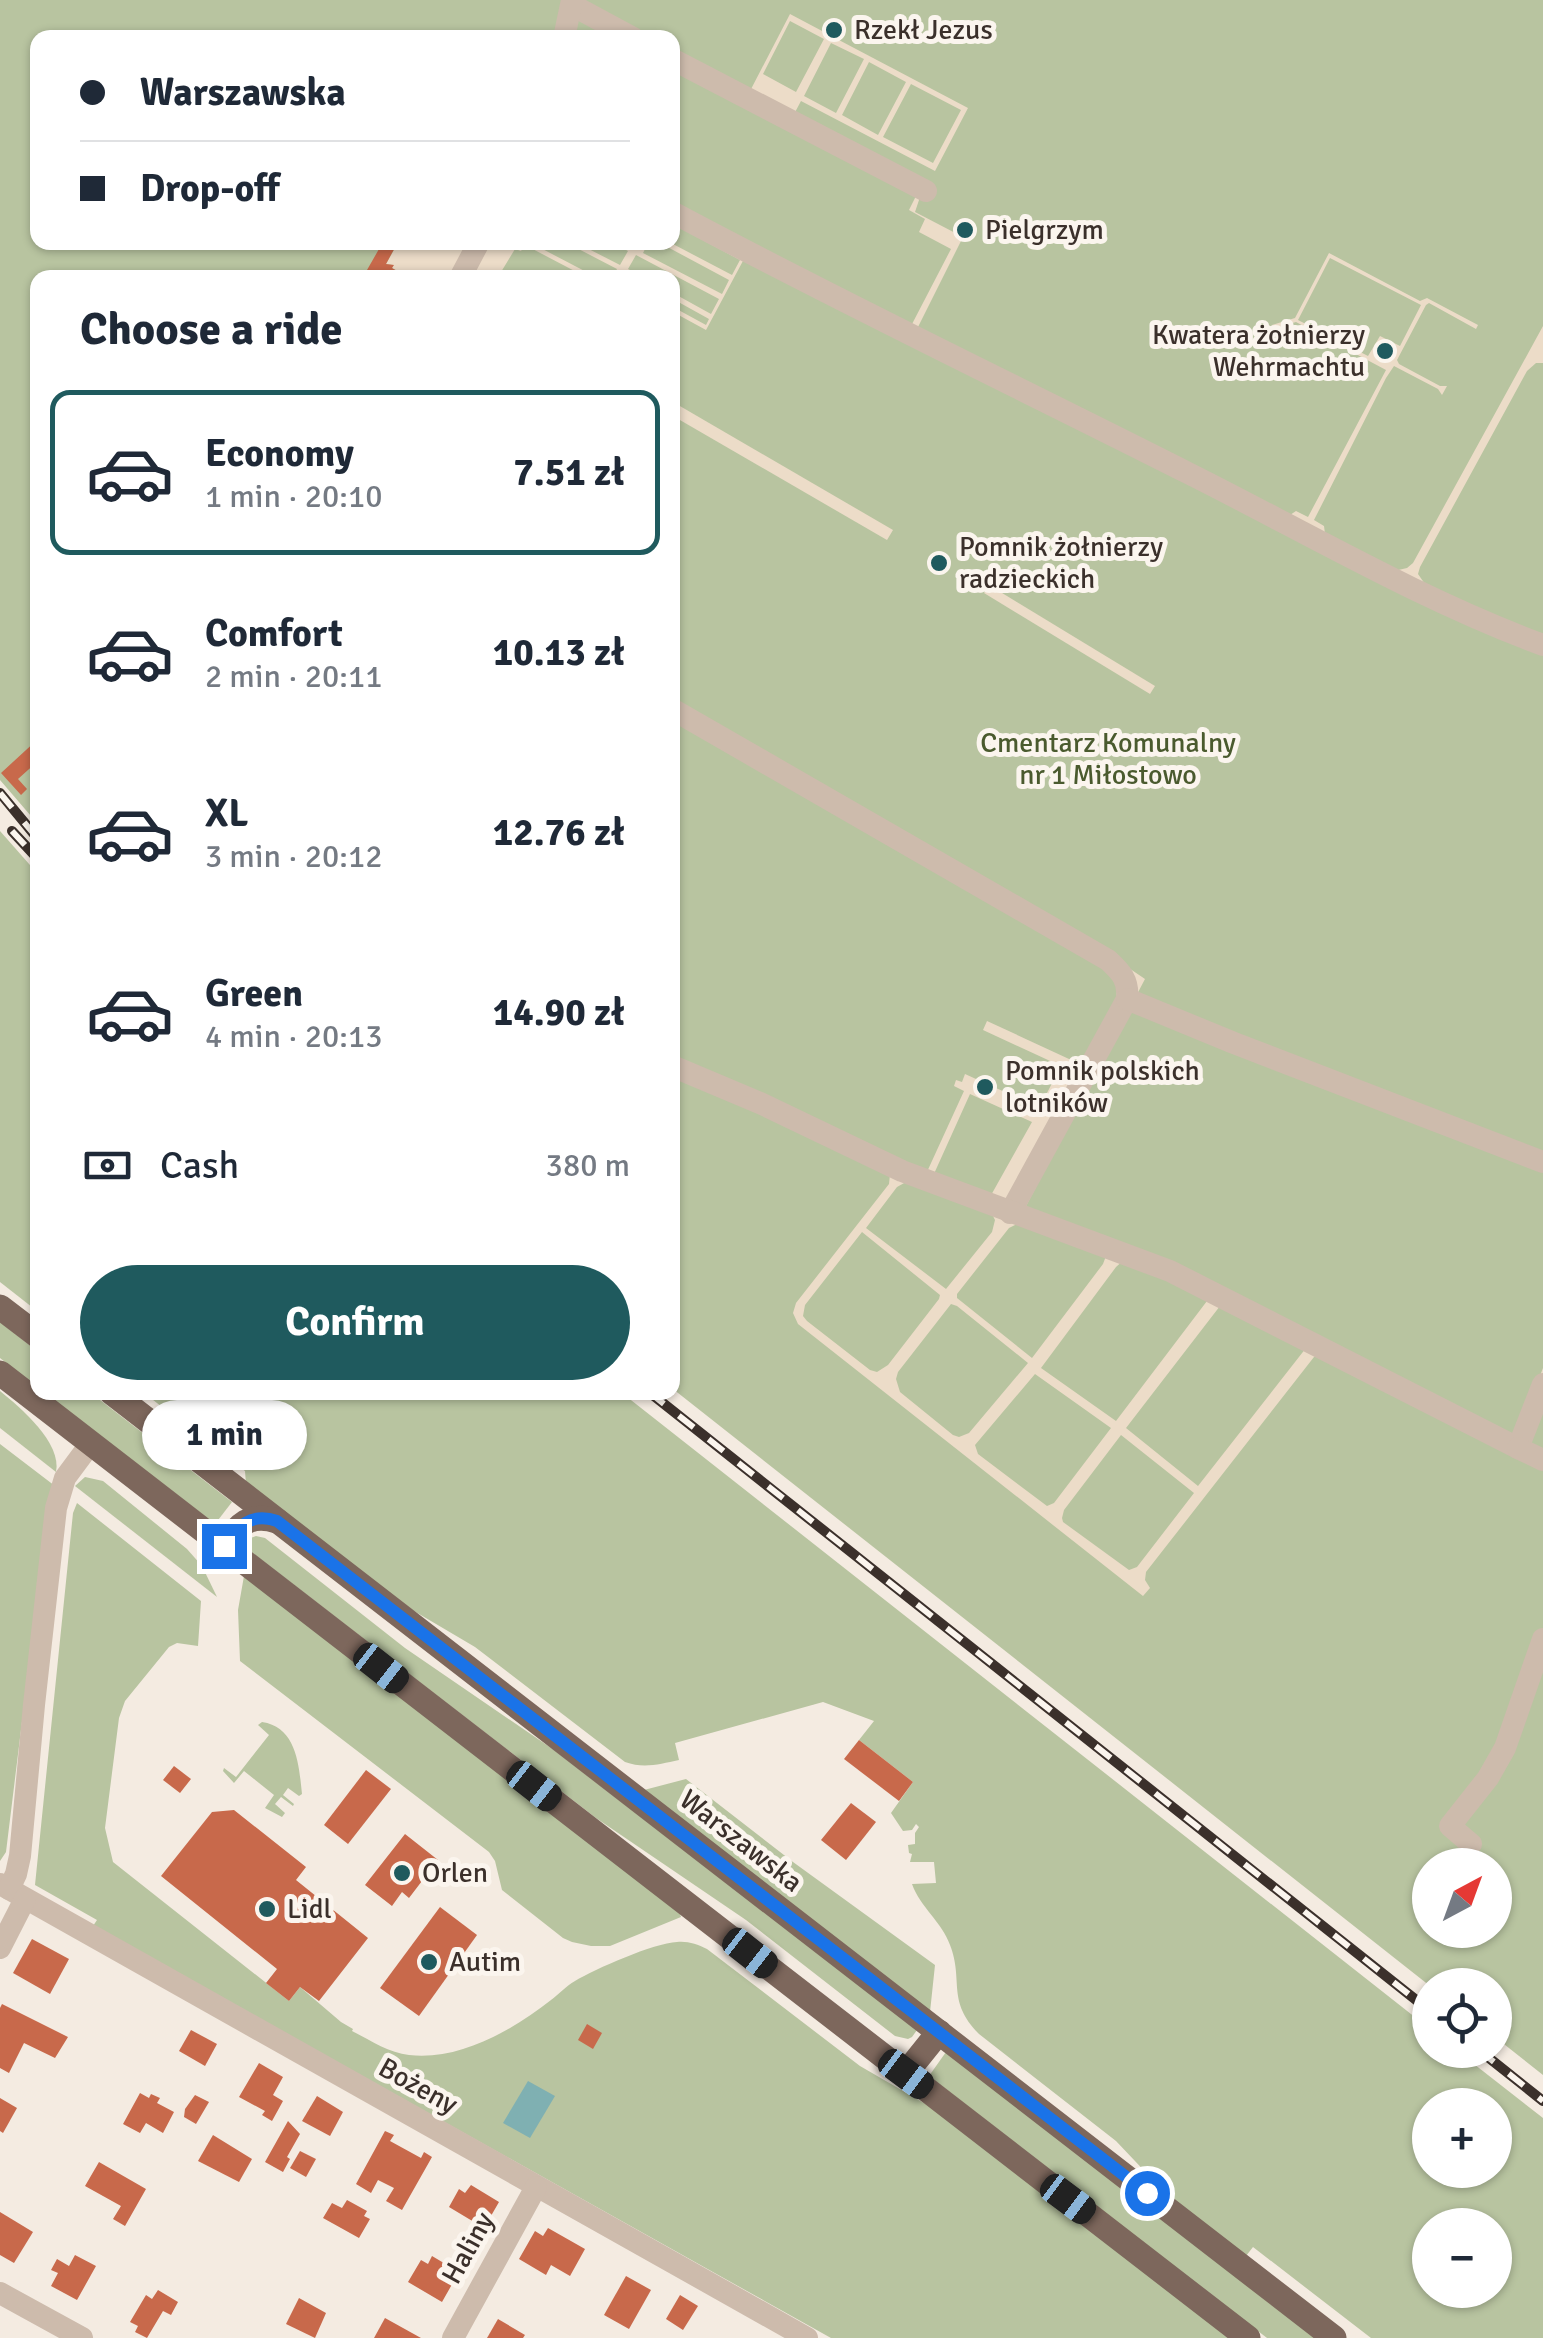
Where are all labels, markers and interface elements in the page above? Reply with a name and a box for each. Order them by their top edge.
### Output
place label: Rzekł Jezus [854,13,993,47]
marker: Rzekł Jezus [823,19,845,41]
text: Warszawska [140,69,346,116]
text: Drop-off [140,165,280,212]
place label: Pielgrzym [985,213,1104,247]
marker: Pielgrzym [954,219,976,241]
text: Choose a ride [80,302,343,357]
place label: Kwatera żołnierzy Wehrmachtu [1152,318,1365,384]
marker: Kwatera żołnierzy Wehrmachtu [1374,340,1396,362]
icon: car [85,428,175,518]
text: Economy [205,430,354,477]
text: 7.51 zł [513,449,625,496]
text: 1 min · 20:10 [205,477,383,516]
place label: Pomnik żołnierzy radzieckich [959,530,1163,596]
marker: Pomnik żołnierzy radzieckich [928,552,950,574]
icon: car [85,608,175,698]
text: Comfort [205,610,343,657]
text: 10.13 zł [493,629,625,676]
text: 2 min · 20:11 [205,657,383,696]
park label: Cmentarz Komunalny nr 1 Miłostowo [980,726,1236,792]
icon: car [85,788,175,878]
text: XL [205,790,248,837]
text: 12.76 zł [493,809,625,856]
text: 3 min · 20:12 [205,837,383,876]
icon: car [85,968,175,1058]
text: Green [205,970,303,1017]
text: 14.90 zł [493,989,625,1036]
text: 4 min · 20:13 [205,1017,383,1056]
place label: Pomnik polskich lotników [1005,1054,1200,1120]
marker: Pomnik polskich lotników [974,1076,996,1098]
icon: cash [80,1138,135,1193]
text: Cash [160,1142,239,1189]
text: 380 m [546,1146,630,1185]
button: Confirm [80,1265,630,1380]
callout: 1 min [142,1401,306,1471]
text: 1 min [186,1415,263,1454]
route end [202,1524,247,1569]
car [348,1638,414,1698]
car [501,1756,567,1816]
street label: Warszawska [673,1782,809,1900]
north arrow [1412,1848,1512,1948]
map controls [1412,1848,1512,2308]
place label: Orlen [422,1856,488,1890]
marker: Orlen [391,1862,413,1884]
place label: Lidl [287,1892,332,1926]
marker: Lidl [256,1898,278,1920]
car [717,1923,783,1983]
place label: Autim [449,1945,521,1979]
marker: Autim [418,1951,440,1973]
button: locate [1412,1968,1512,2068]
car [873,2044,939,2104]
street label: Bożeny [373,2051,463,2121]
button: + [1412,2088,1512,2188]
car [1035,2169,1101,2229]
route start [1125,2171,1170,2216]
street label: Haliny [435,2206,501,2290]
button: − [1412,2208,1512,2308]

